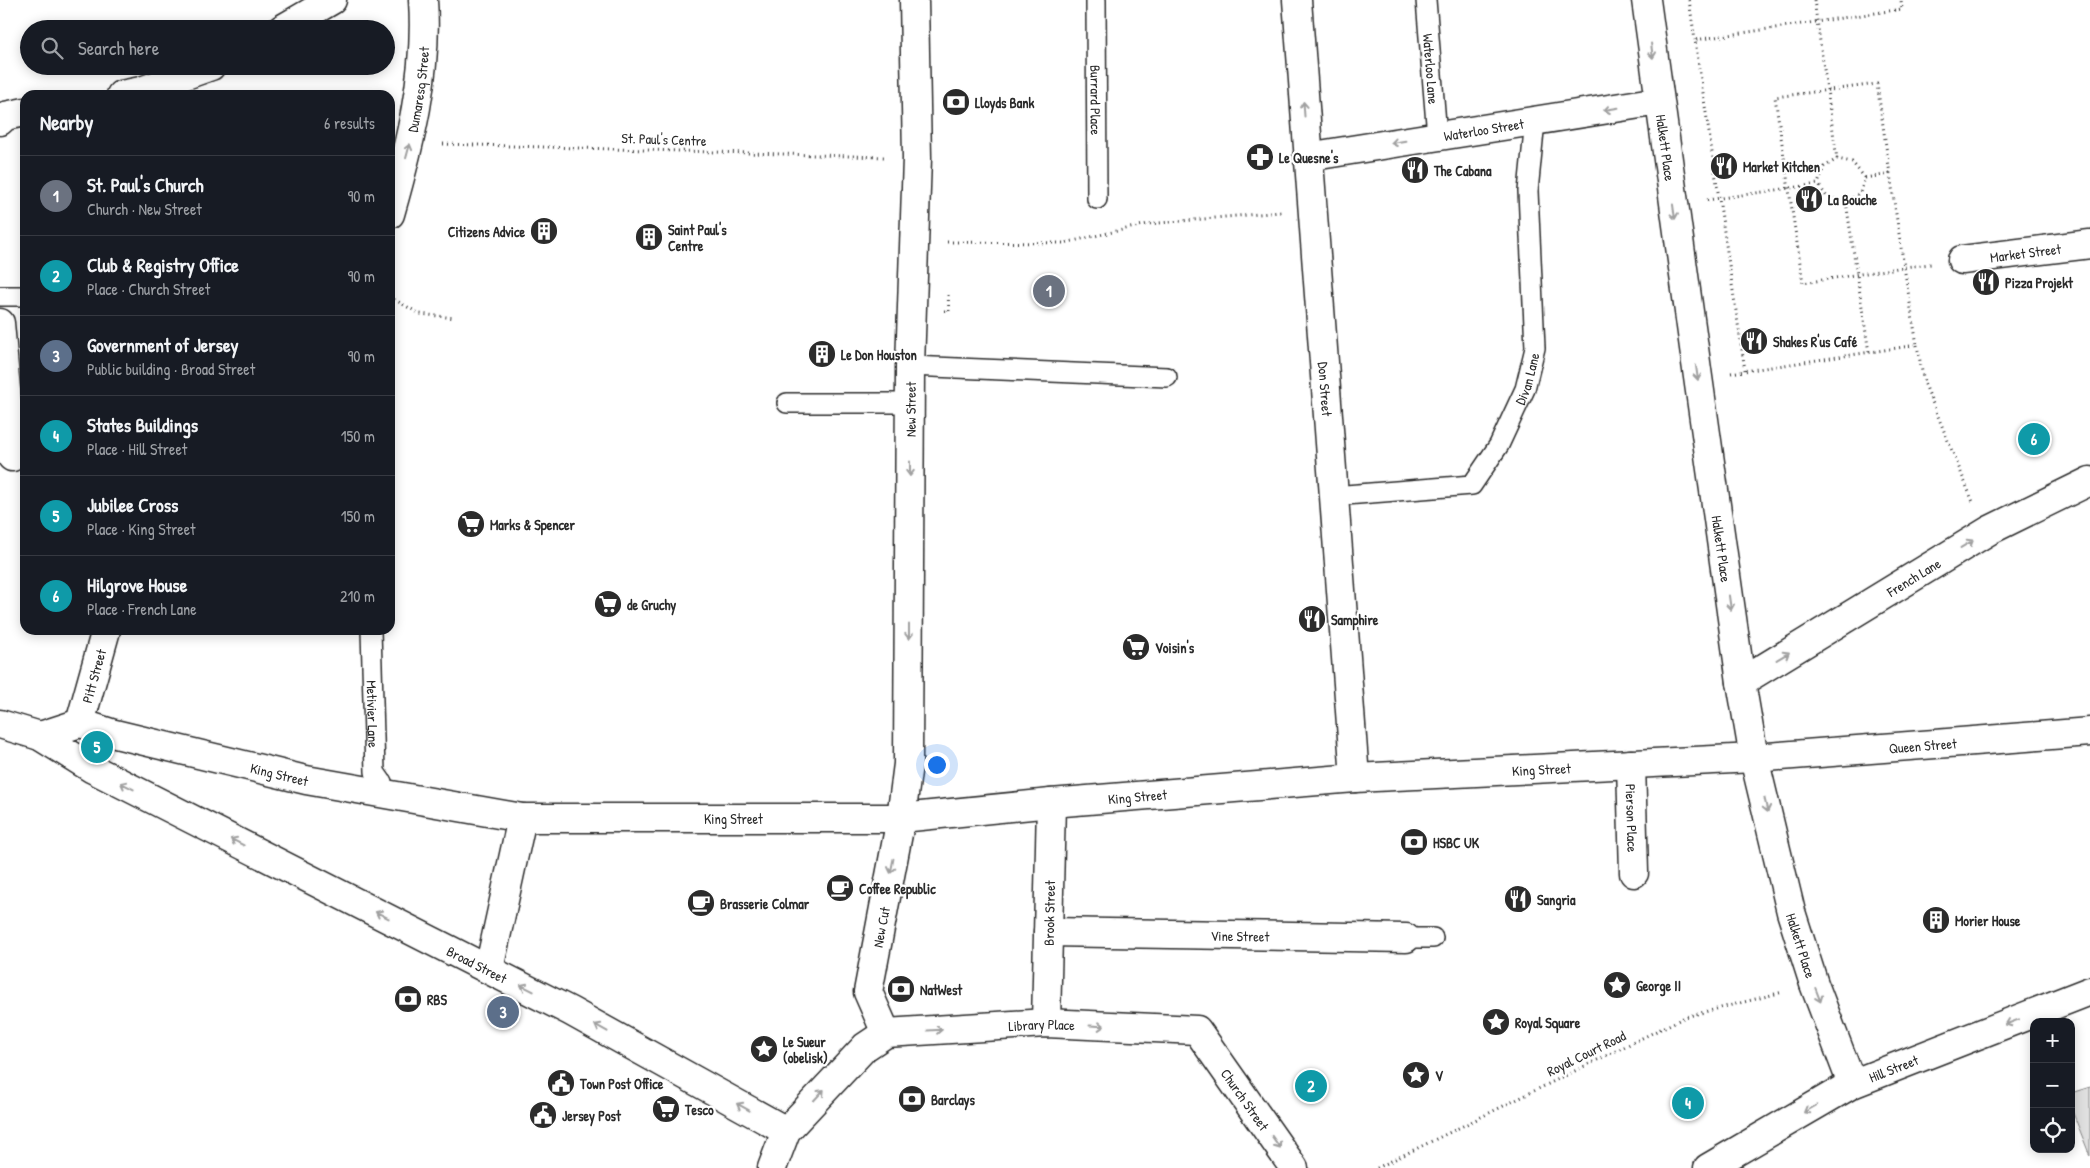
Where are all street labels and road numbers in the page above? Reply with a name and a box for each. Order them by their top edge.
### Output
street label: Waterloo Lane [1419,33,1444,105]
street label: Dumaresq Street [402,46,433,134]
street label: Burrard Place [1087,65,1106,136]
street label: Waterloo Street [1442,113,1525,145]
street label: Halkett Place [1652,113,1680,183]
street label: St. Paul's Centre [621,128,707,150]
street label: Market Street [1989,238,2062,266]
street label: Divan Lane [1510,350,1543,407]
street label: Don Street [1314,361,1338,417]
street label: New Street [900,381,919,437]
street label: Halkett Place [1708,514,1736,584]
street label: French Lane [1882,553,1944,601]
street label: Pitt Street [77,646,110,705]
street label: Metivier Lane [363,680,384,748]
street label: Queen Street [1888,733,1958,757]
street label: King Street [249,757,311,790]
street label: King Street [1512,758,1572,780]
street label: King Street [1107,784,1168,808]
street label: Pierson Place [1622,784,1643,853]
street label: King Street [704,809,763,829]
street label: Brook Street [1038,880,1059,946]
street label: New Cut [867,905,894,949]
street label: Halkett Place [1782,910,1821,981]
street label: Vine Street [1210,925,1270,945]
street label: Broad Street [444,941,511,987]
street label: Library Place [1008,1013,1076,1035]
street label: Royal Court Road [1543,1025,1630,1081]
street label: Hill Street [1866,1050,1921,1086]
street label: Church Street [1217,1064,1274,1134]

